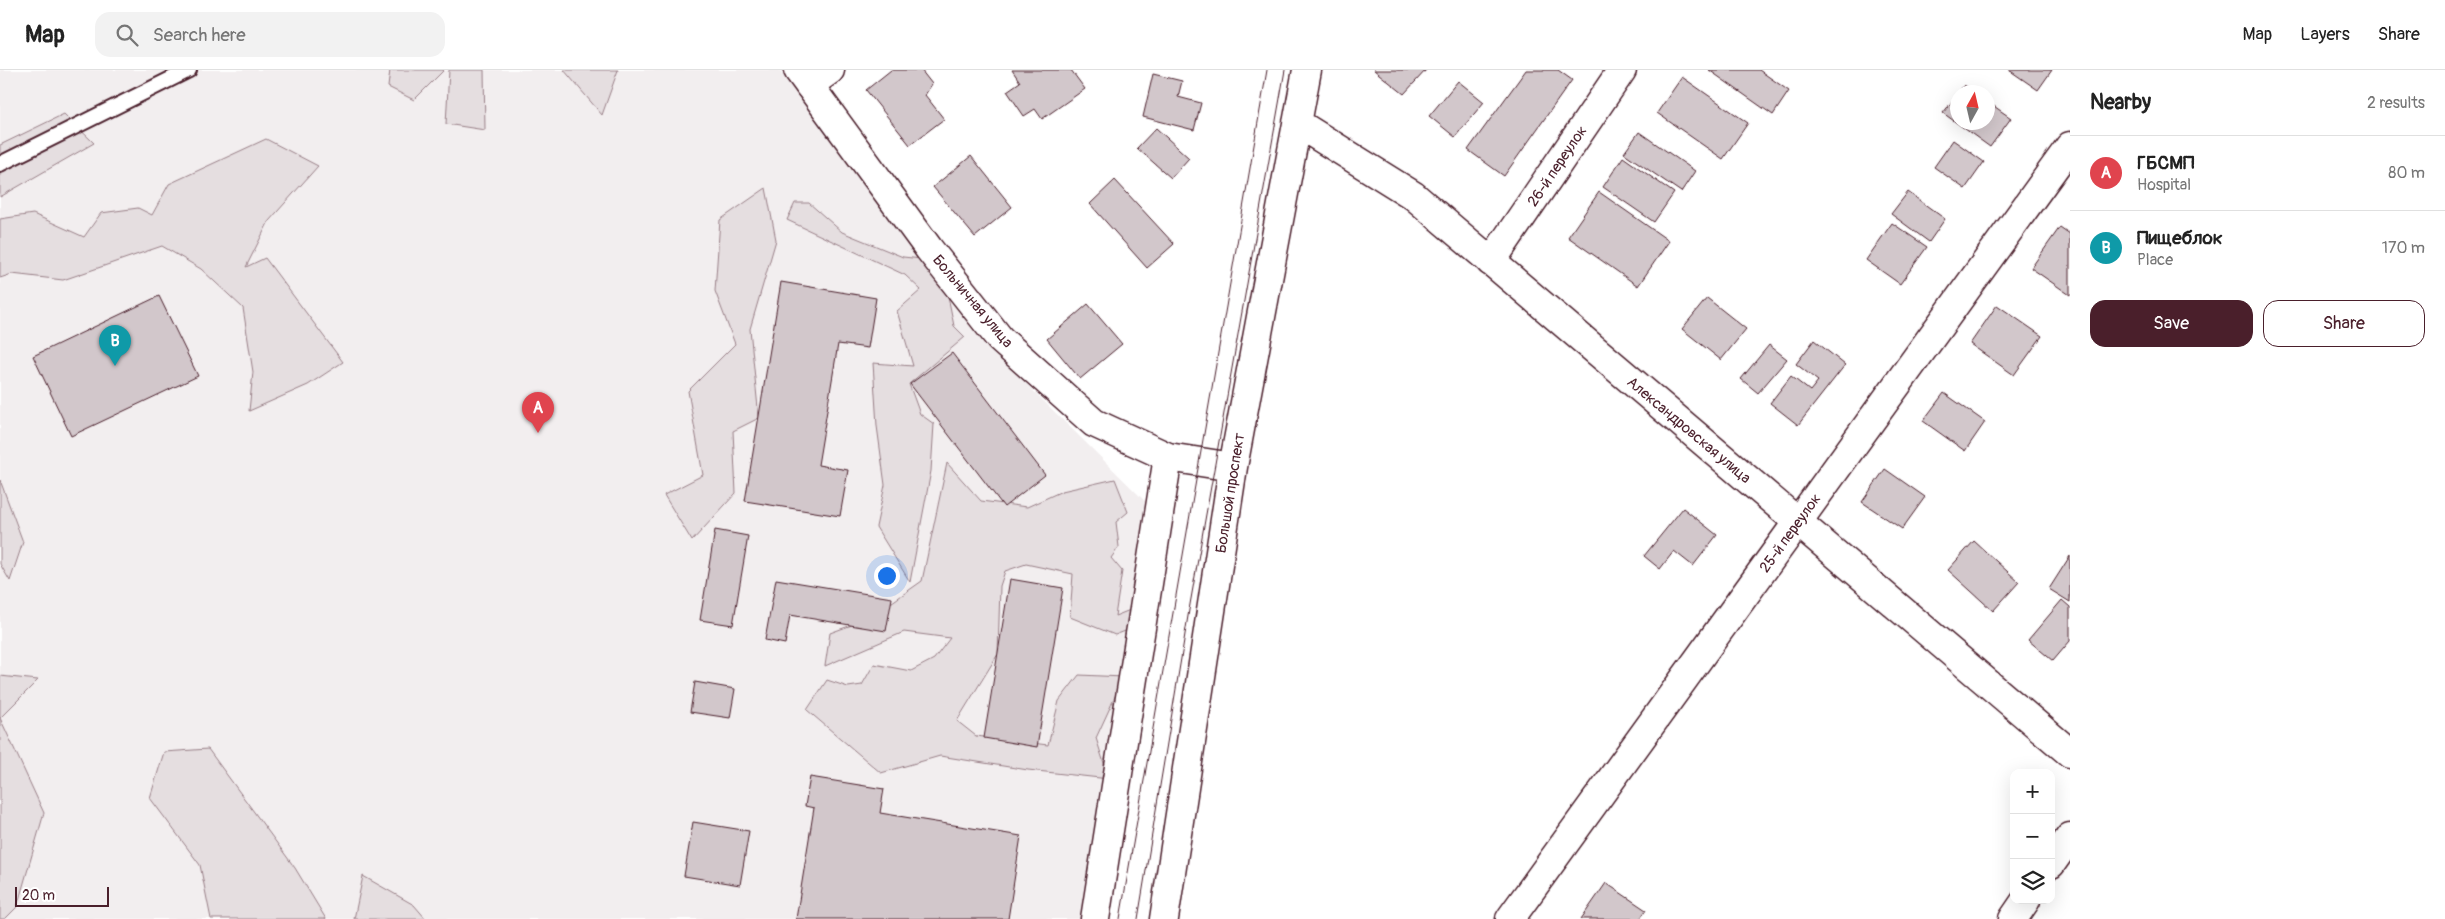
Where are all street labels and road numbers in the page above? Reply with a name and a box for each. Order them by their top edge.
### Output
street label: 26-й переулок [1523,122,1592,210]
street label: Больничная улица [928,251,1017,352]
street label: Александровская улица [1623,373,1755,488]
street label: Большой проспект [1212,431,1249,555]
street label: 25-й переулок [1755,490,1826,576]

